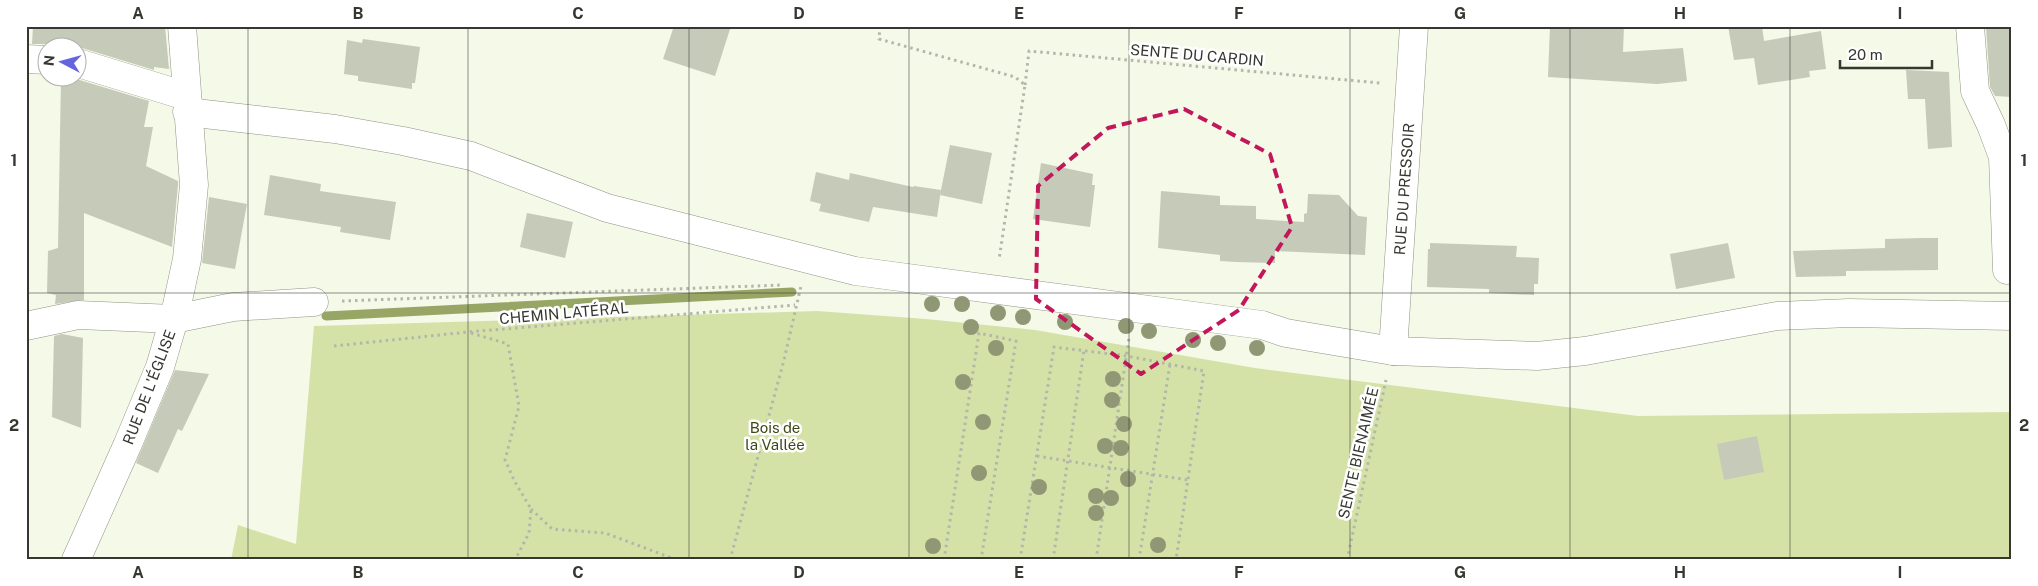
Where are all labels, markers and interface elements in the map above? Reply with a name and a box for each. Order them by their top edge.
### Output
text: A [132,4,144,23]
text: B [353,4,364,23]
text: C [572,4,584,23]
text: D [793,4,805,23]
text: E [1014,4,1024,23]
text: F [1234,4,1244,23]
text: G [1454,4,1466,23]
text: H [1674,4,1686,23]
text: I [1898,4,1902,23]
north arrow [38,38,88,88]
scale bar [1840,38,1933,70]
street label: SENTE DU CARDIN [1130,41,1264,69]
text: 20 m [1848,46,1883,63]
text: N [41,54,58,67]
street label: RUE DU PRESSOIR [1391,122,1417,256]
text: 1 [11,151,17,170]
text: 1 [2021,151,2027,170]
street label: CHEMIN LATÉRAL [499,299,629,327]
street label: RUE DE L'ÉGLISE [119,327,179,447]
street label: SENTE BIENAIMÉE [1335,386,1381,520]
text: 2 [9,416,19,435]
text: 2 [2019,416,2029,435]
park label: Bois de la Vallée [745,419,805,453]
text: A [132,563,144,582]
text: B [353,563,364,582]
text: C [572,563,584,582]
text: D [793,563,805,582]
text: E [1014,563,1024,582]
text: F [1234,563,1244,582]
text: G [1454,563,1466,582]
text: H [1674,563,1686,582]
text: I [1898,563,1902,582]

